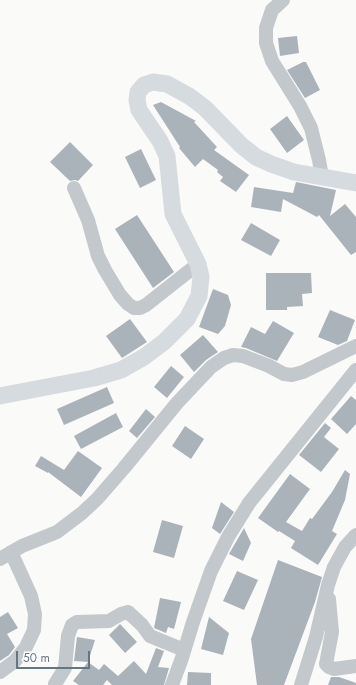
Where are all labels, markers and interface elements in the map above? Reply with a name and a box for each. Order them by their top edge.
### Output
scale bar [18,643,92,669]
text: 50 m [23,649,50,667]

